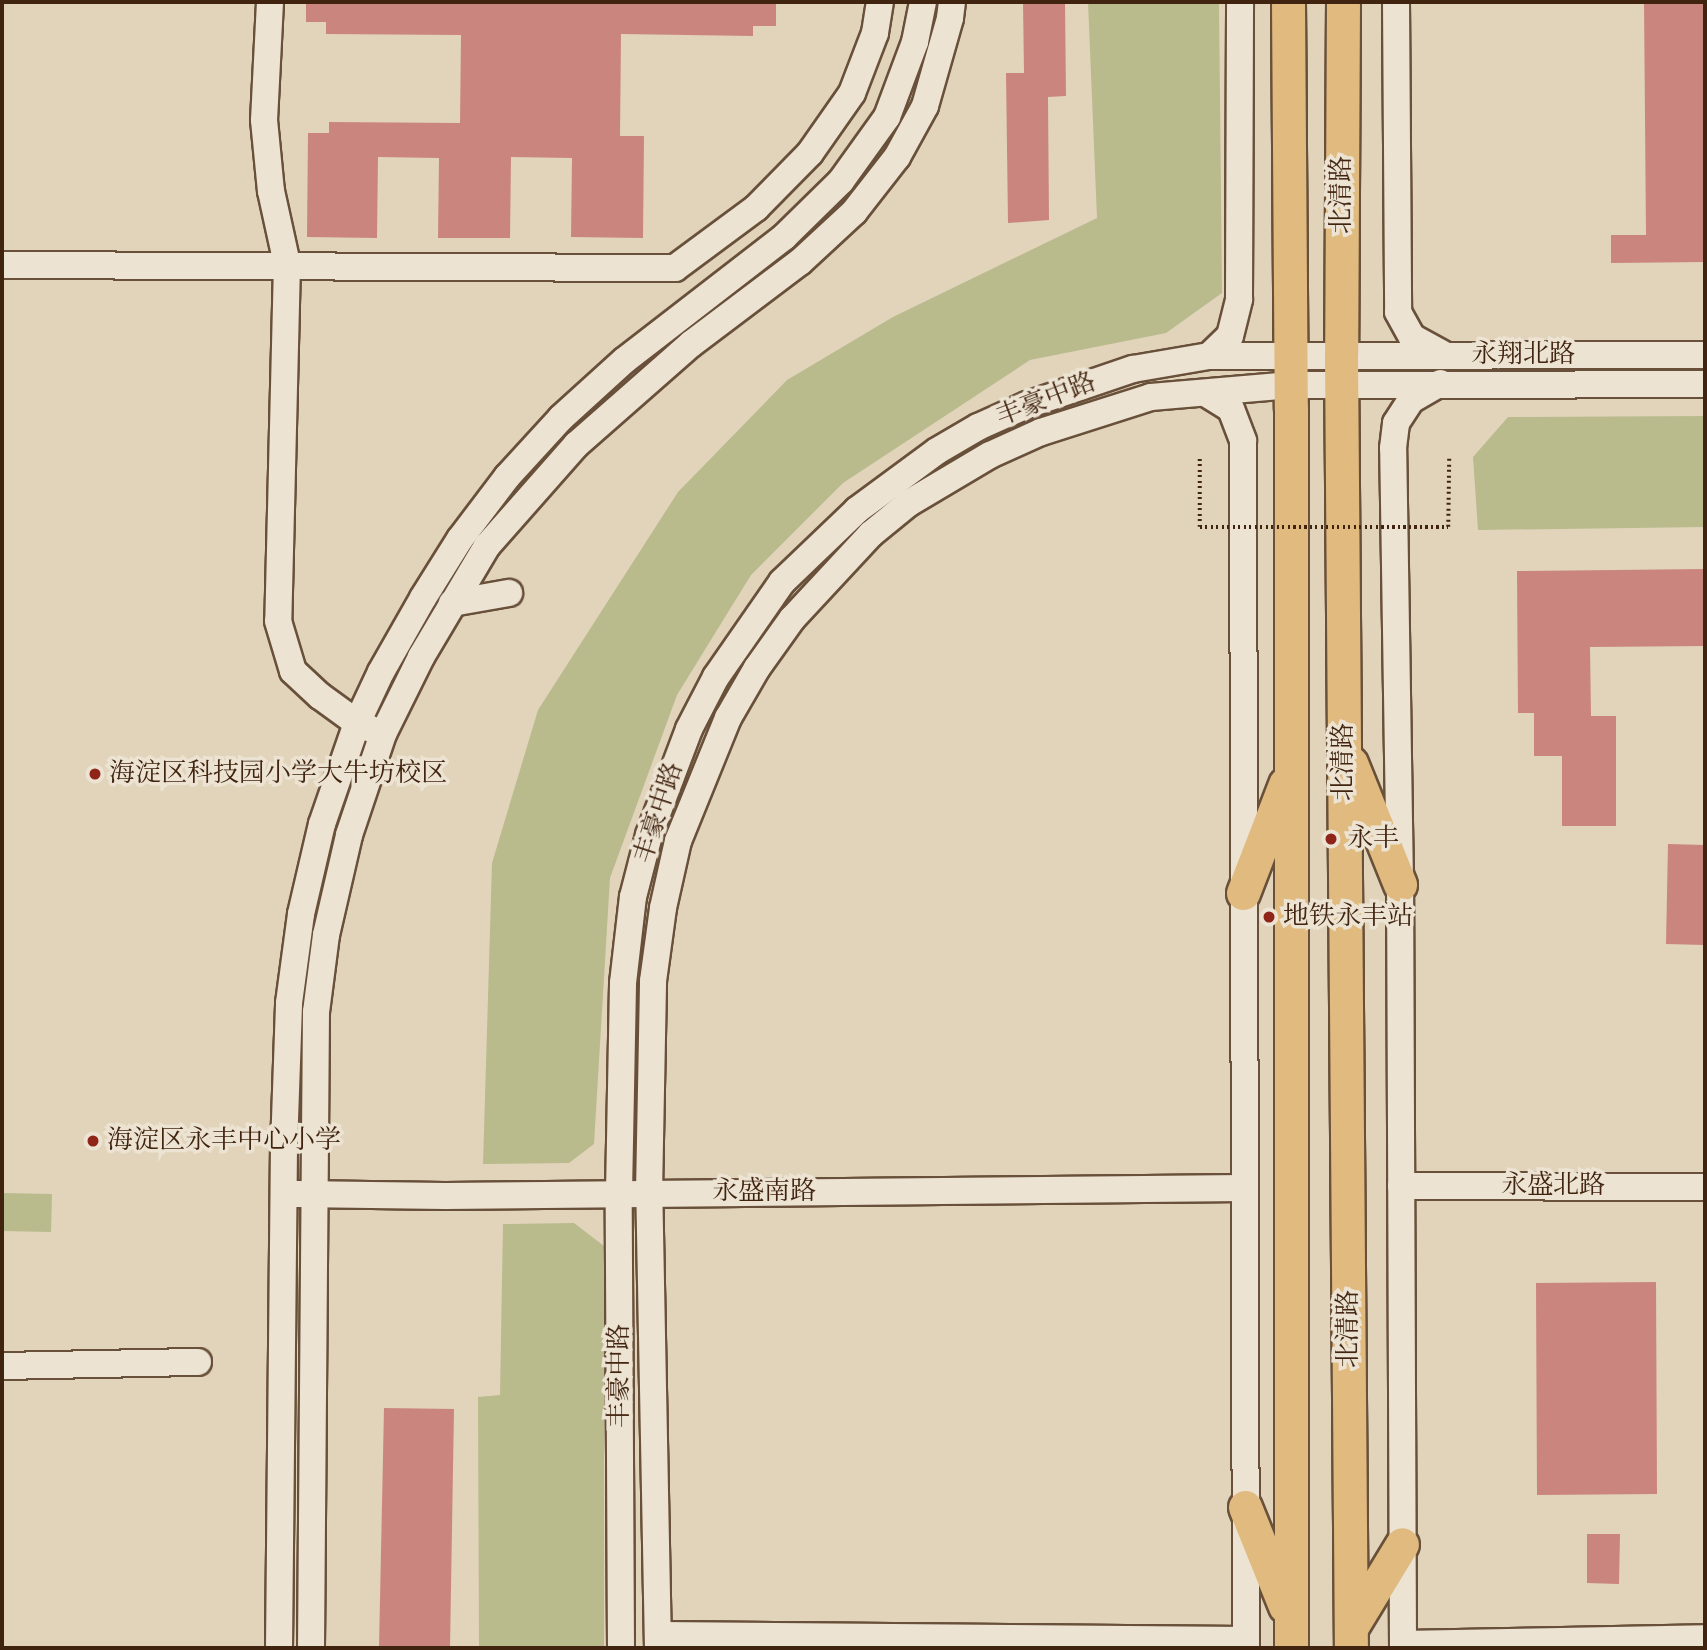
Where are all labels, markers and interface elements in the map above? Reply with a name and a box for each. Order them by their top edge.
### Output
street label: 北清路 [1326,156,1358,234]
street label: 永翔北路 [1471,339,1575,371]
street label: 丰豪中路 [992,367,1100,433]
street label: 北清路 [1328,723,1360,801]
place label: 海淀区科技园小学大牛坊校区 [109,758,447,790]
street label: 丰豪中路 [628,759,690,867]
marker: 海淀区科技园小学大牛坊校区 [87,766,103,782]
place label: 永丰 [1347,823,1399,855]
marker: 永丰 [1321,829,1341,849]
place label: 地铁永丰站 [1283,901,1413,933]
marker: 地铁永丰站 [1261,909,1277,925]
place label: 海淀区永丰中心小学 [107,1125,341,1157]
marker: 海淀区永丰中心小学 [85,1133,101,1149]
street label: 永盛北路 [1501,1170,1605,1202]
street label: 永盛南路 [712,1176,816,1208]
street label: 北清路 [1333,1290,1365,1368]
street label: 丰豪中路 [604,1324,636,1428]

